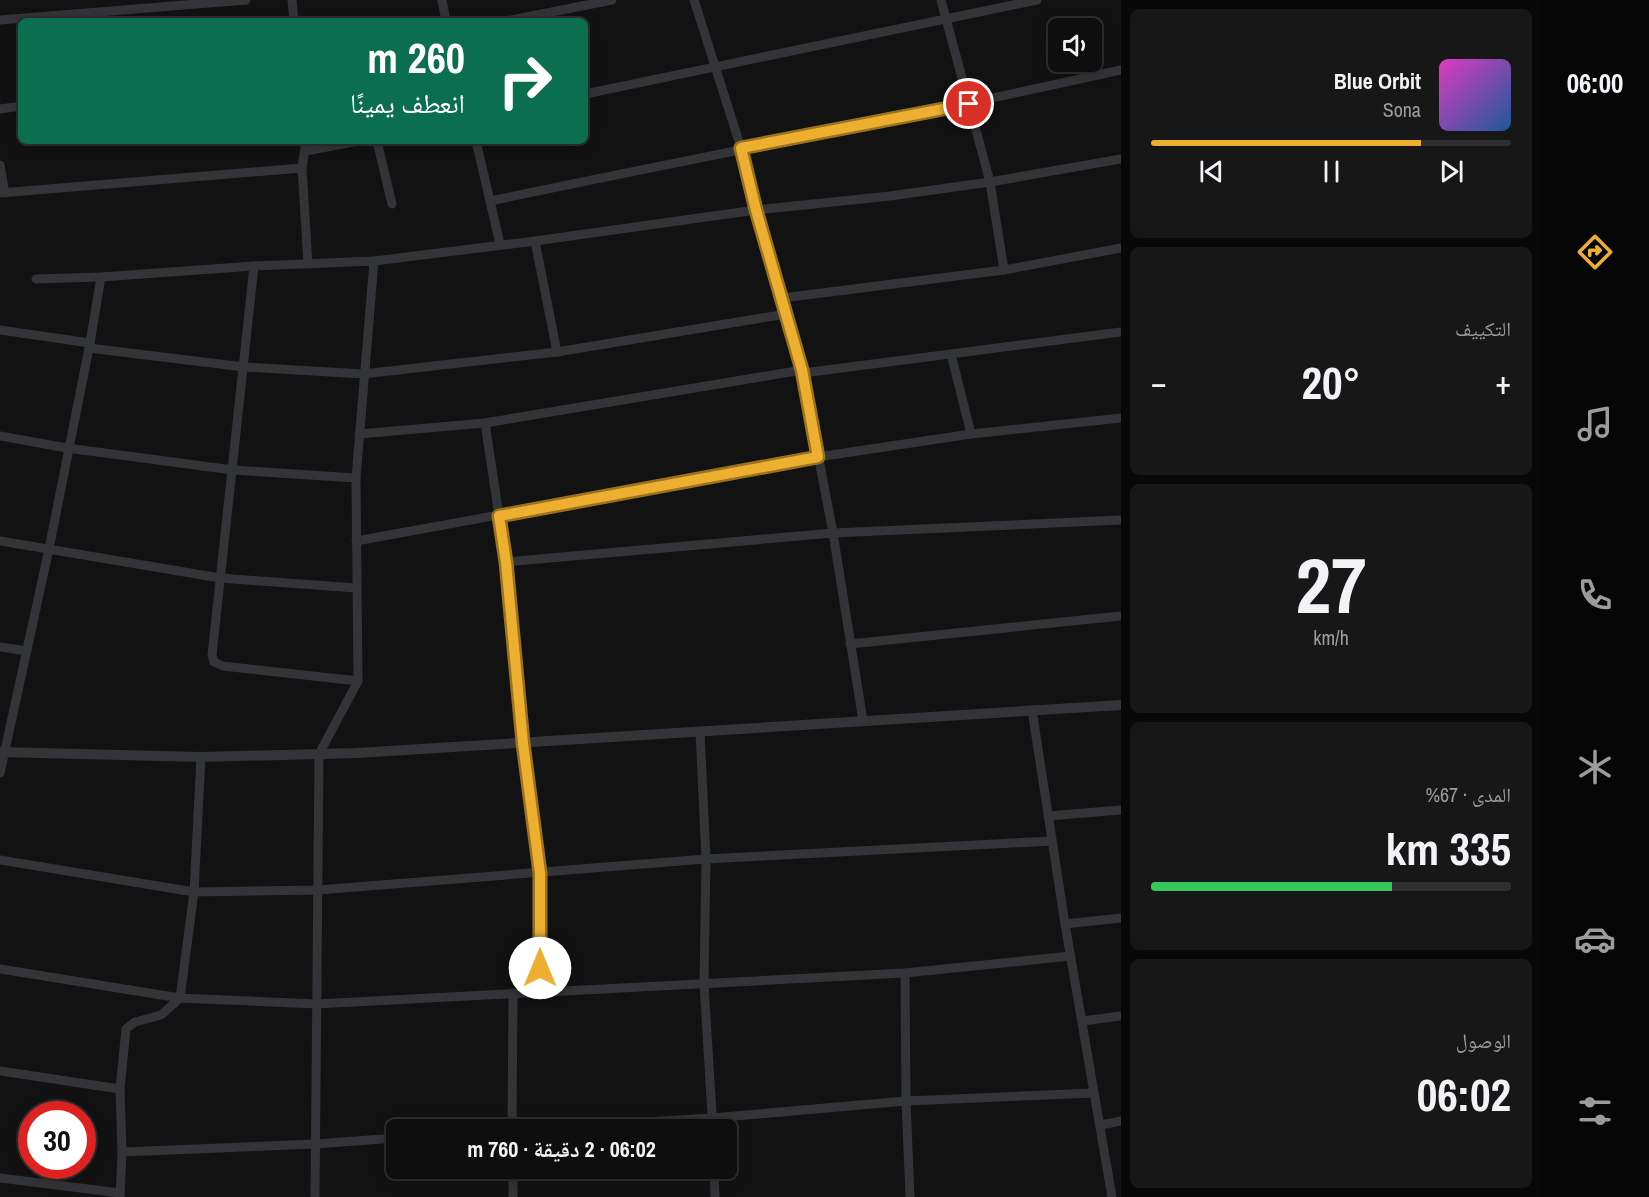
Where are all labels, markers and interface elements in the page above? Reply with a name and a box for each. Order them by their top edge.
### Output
map controls [1048,18,1102,72]
button: sound [1048,18,1102,72]
text: 260 m [367,30,465,86]
icon: right [486,42,564,120]
text: 06:00 [1567,65,1623,101]
text: Blue Orbit [1334,66,1421,96]
pin [943,78,994,129]
text: انعطف يمينًا [350,85,465,121]
icon: arrive [952,87,985,120]
text: Sona [1383,96,1421,123]
icon: previous [1195,155,1228,188]
icon: pause [1315,155,1348,188]
icon: next [1435,155,1468,188]
icon: directions [1574,231,1616,273]
text: التكييف [1455,315,1511,342]
text: 20° [1301,352,1361,413]
text: − [1151,360,1167,404]
text: + [1495,360,1511,404]
icon: music [1574,403,1616,445]
text: 27 [1295,532,1367,637]
icon: phone [1574,574,1616,616]
text: km/h [1313,624,1349,651]
icon: climate [1574,746,1616,788]
text: المدى · 67% [1425,781,1511,808]
text: 335 km [1386,818,1511,879]
icon: car [1574,918,1616,960]
position arrow [508,936,572,1000]
text: الوصول [1456,1027,1511,1054]
text: 06:02 [1417,1064,1511,1125]
icon: filters [1574,1090,1616,1132]
speed limit sign: 30 [18,1101,96,1179]
text: 06:02 · 2 دقيقة · 760 m [467,1134,656,1164]

